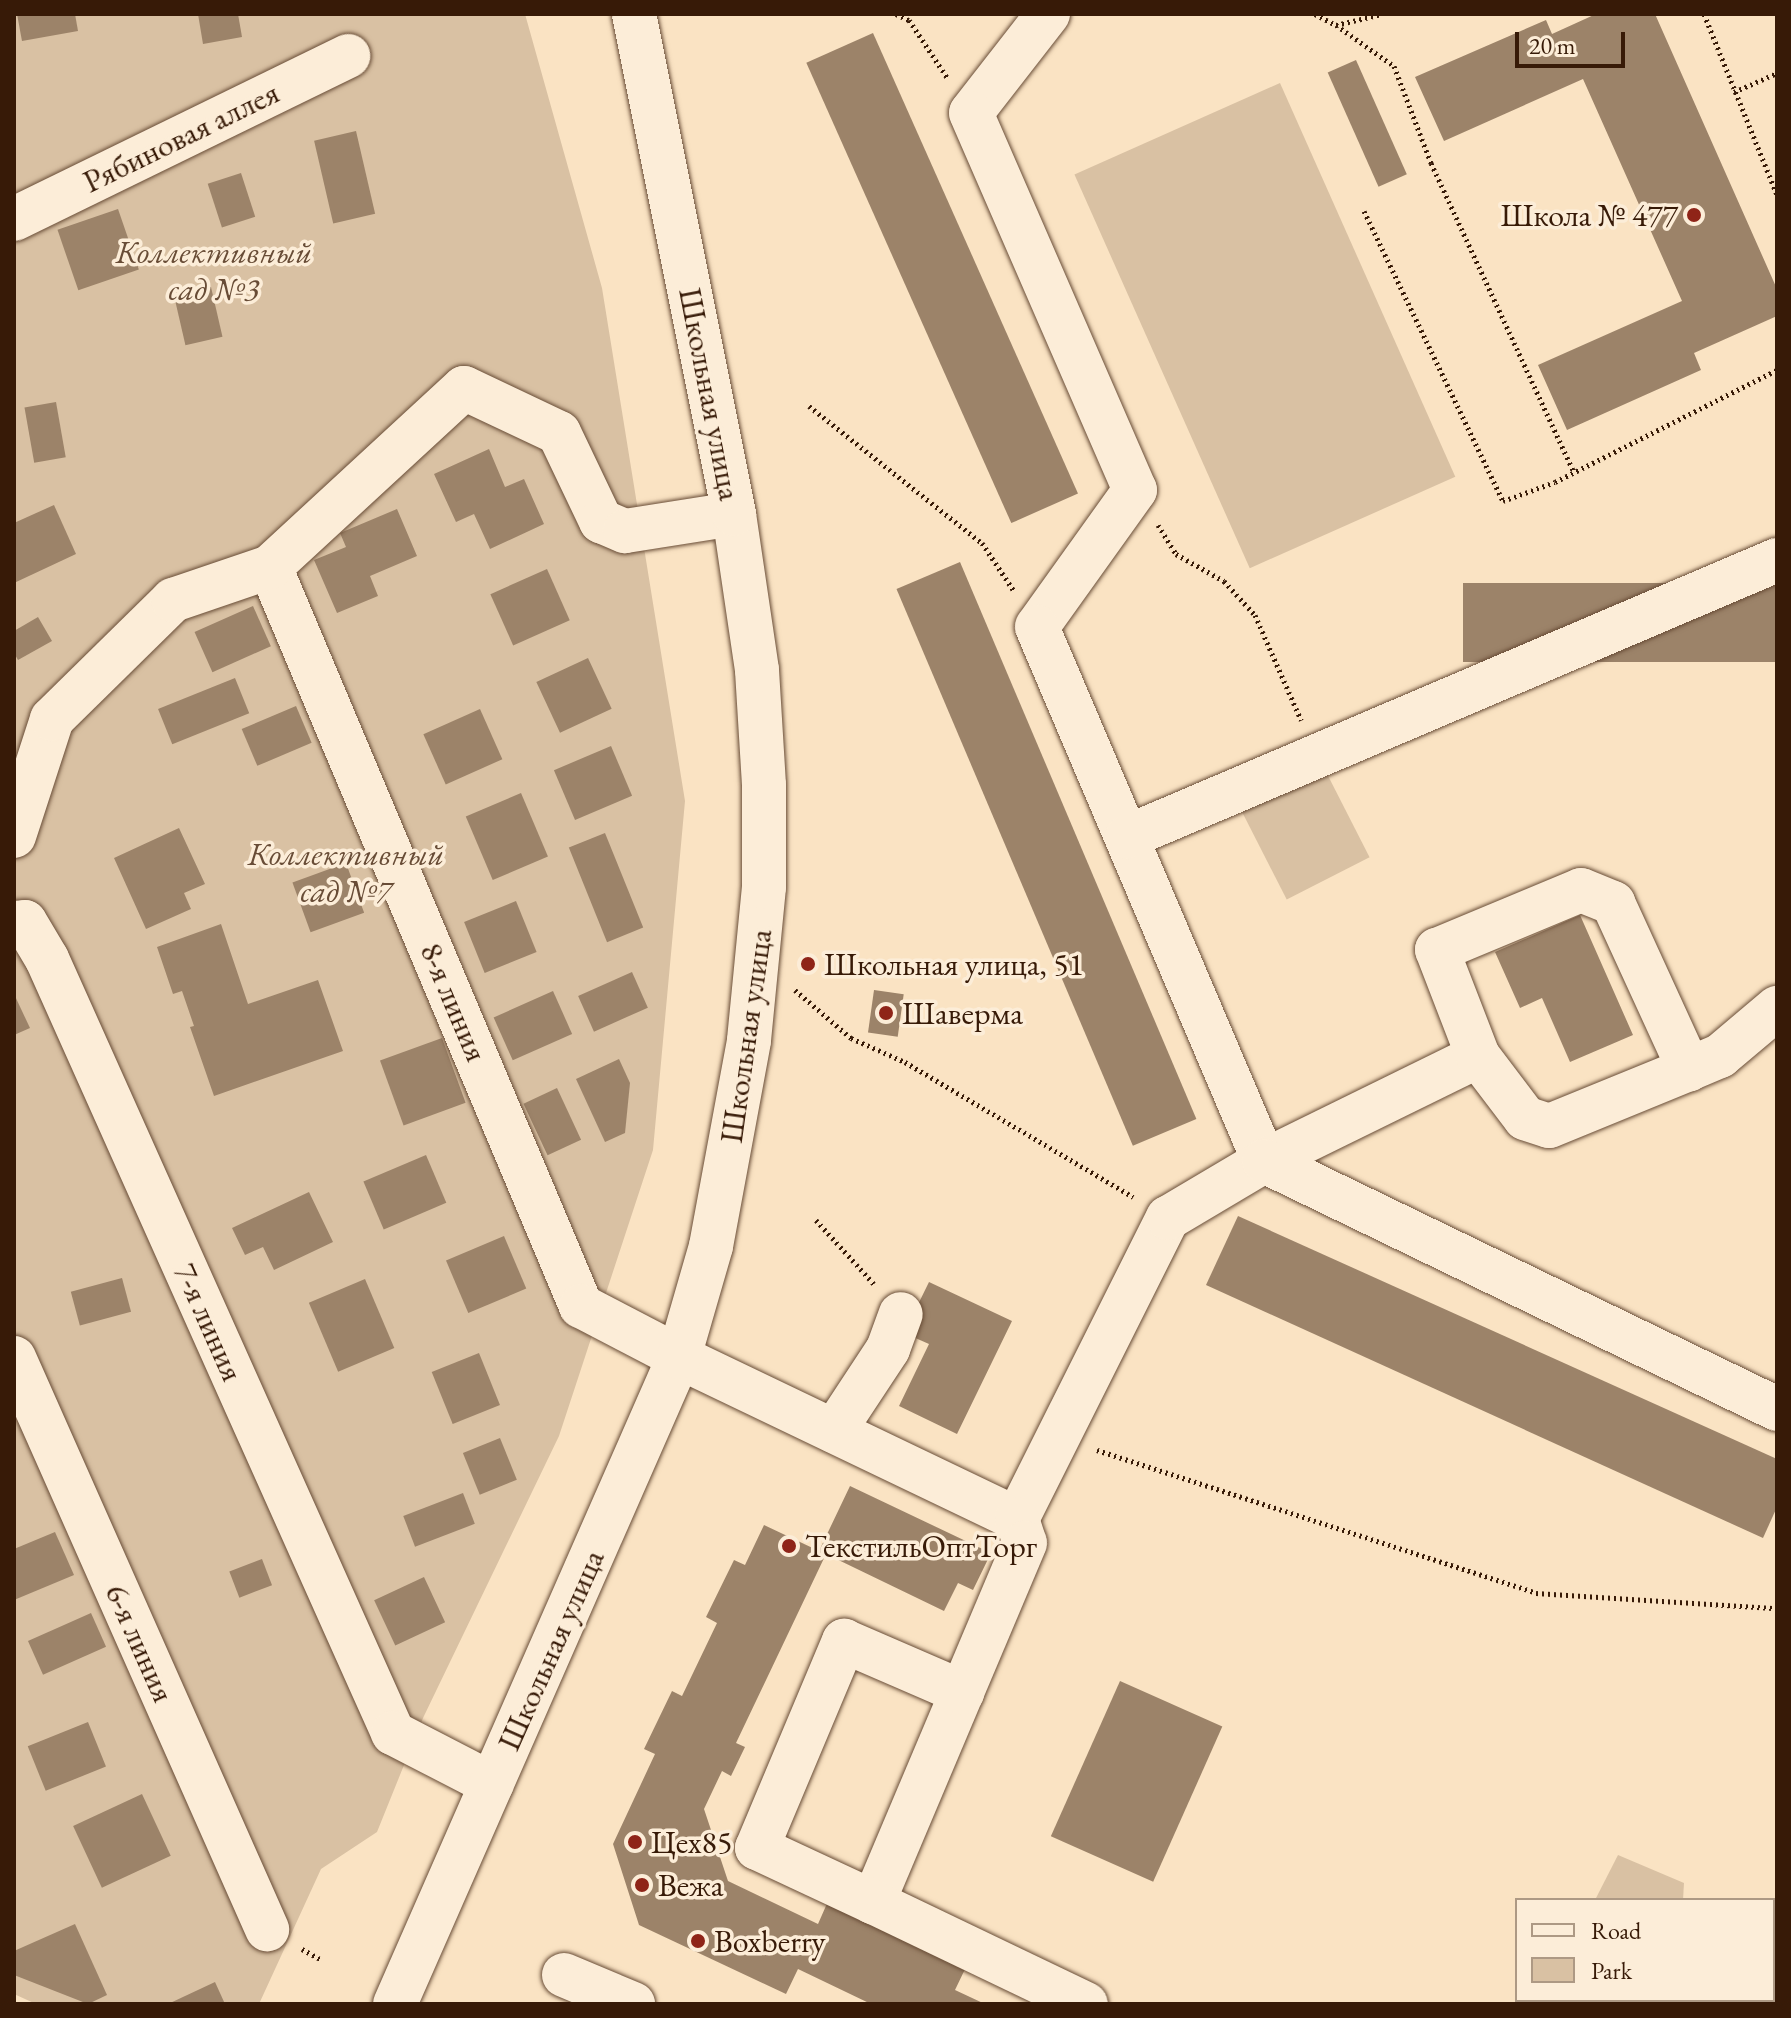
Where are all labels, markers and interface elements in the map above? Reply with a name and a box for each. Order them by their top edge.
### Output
scale bar [1519,16,1629,66]
text: 20 m [1529,30,1576,61]
street label: Рябиновая аллея [77,73,285,201]
place label: Школа № 477 [1500,196,1678,234]
marker: Школа № 477 [1685,206,1703,224]
park label: Коллективный сад №3 [116,234,312,309]
street label: Школьная улица [671,285,749,503]
park label: Коллективный сад №7 [248,836,444,911]
street label: Школьная улица [712,927,780,1145]
street label: 8-я линия [412,937,496,1067]
place label: Школьная улица, 51 [824,945,1084,983]
marker: Школьная улица, 51 [799,955,817,973]
place label: Шаверма [902,994,1023,1032]
marker: Шаверма [877,1004,895,1022]
street label: 7-я линия [166,1257,252,1387]
place label: ТекстильОптТорг [805,1527,1037,1565]
marker: ТекстильОптТорг [780,1537,798,1555]
street label: Школьная улица [490,1544,612,1756]
street label: 6-я линия [97,1578,183,1708]
place label: Цех85 [651,1823,732,1861]
marker: Цех85 [626,1833,644,1851]
place label: Вежа [658,1866,724,1904]
marker: Вежа [633,1876,651,1894]
legend [1515,1898,1775,2002]
text: Road [1591,1915,1641,1946]
place label: Boxberry [714,1922,826,1960]
marker: Boxberry [689,1932,707,1950]
text: Park [1591,1955,1632,1986]

